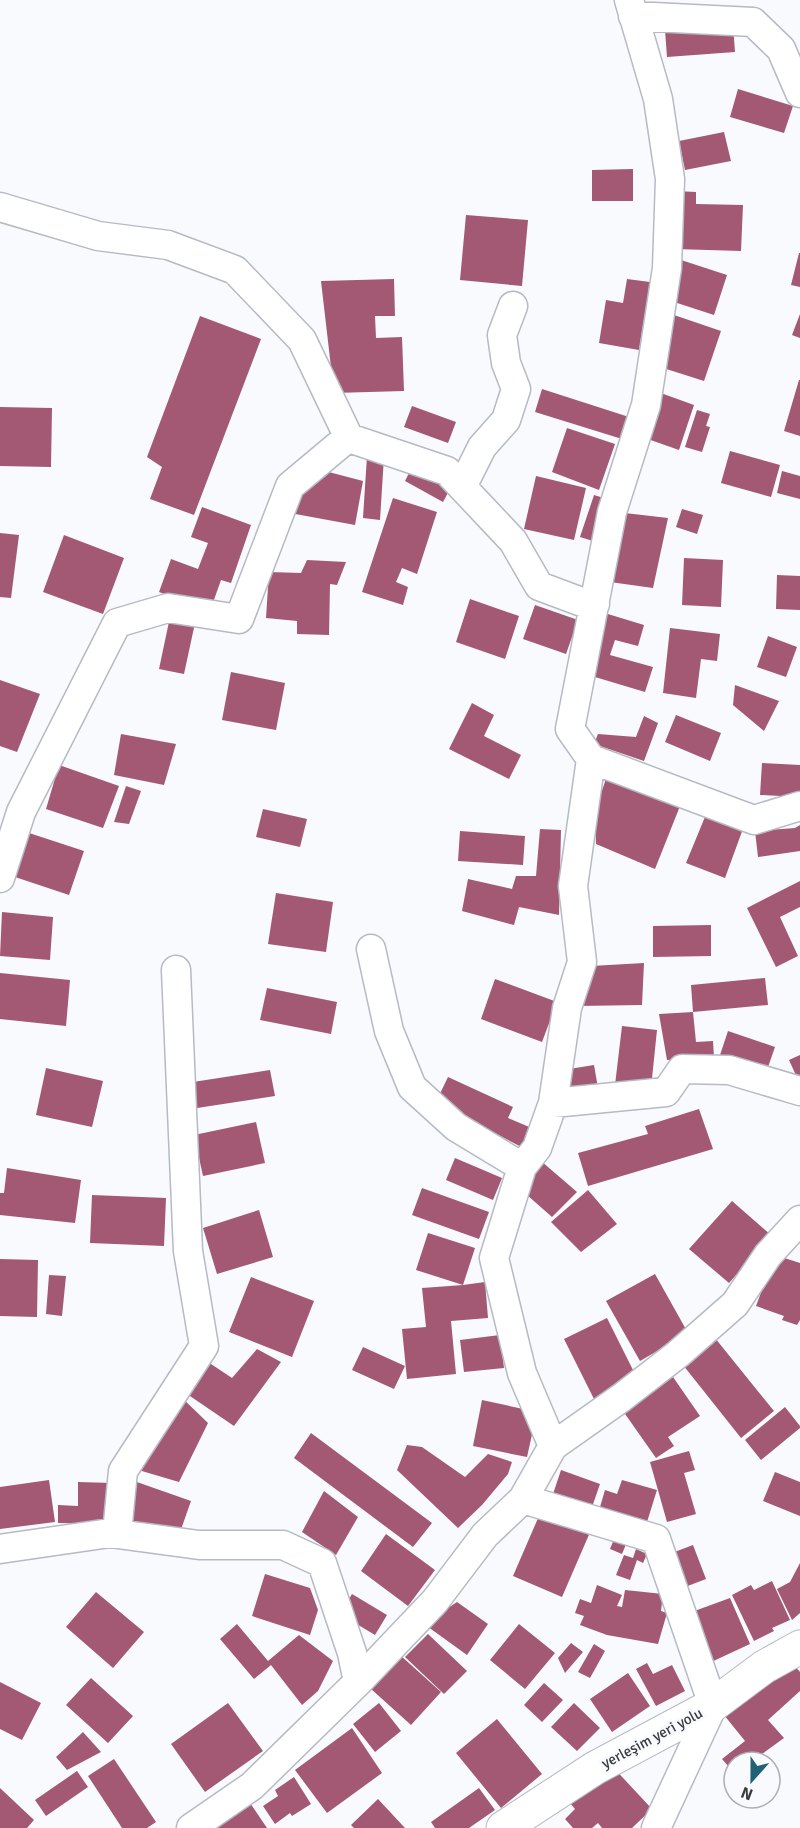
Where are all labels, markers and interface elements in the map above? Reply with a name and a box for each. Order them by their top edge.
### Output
street label: yerleşim yeri yolu [598,1704,706,1772]
north arrow [722,1750,782,1810]
text: N [738,1782,756,1804]

